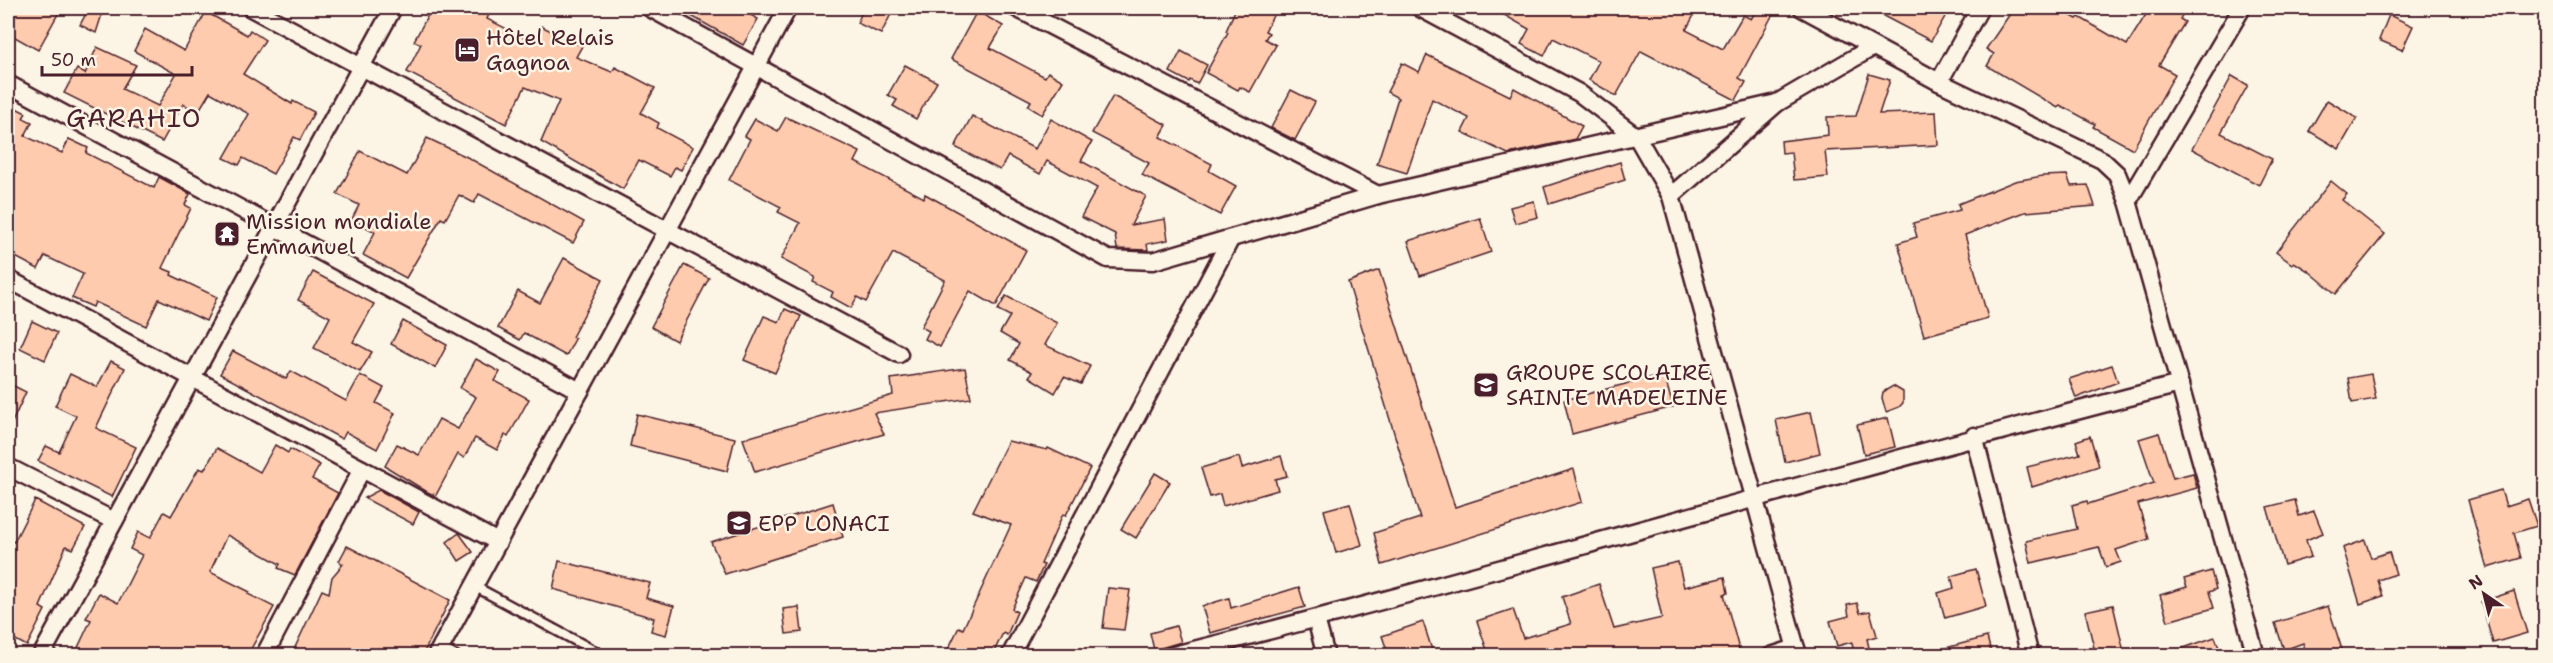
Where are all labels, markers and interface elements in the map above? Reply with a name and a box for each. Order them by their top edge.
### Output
place label: Hôtel Relais Gagnoa [486,23,614,77]
hotel icon: Hôtel Relais Gagnoa [452,35,482,65]
scale bar [42,39,192,77]
text: 50 m [51,48,96,72]
district label: GARAHIO [66,100,202,135]
place label: Mission mondiale Emmanuel [246,207,432,261]
temple icon: Mission mondiale Emmanuel [212,219,242,249]
place label: GROUPE SCOLAIRE SAINTE MADELEINE [1506,358,1728,412]
school or university icon: GROUPE SCOLAIRE SAINTE MADELEINE [1471,370,1501,400]
school or university icon: EPP LONACI [724,508,754,538]
place label: EPP LONACI [758,509,890,538]
north arrow [2454,564,2514,624]
text: N [2464,570,2487,594]

